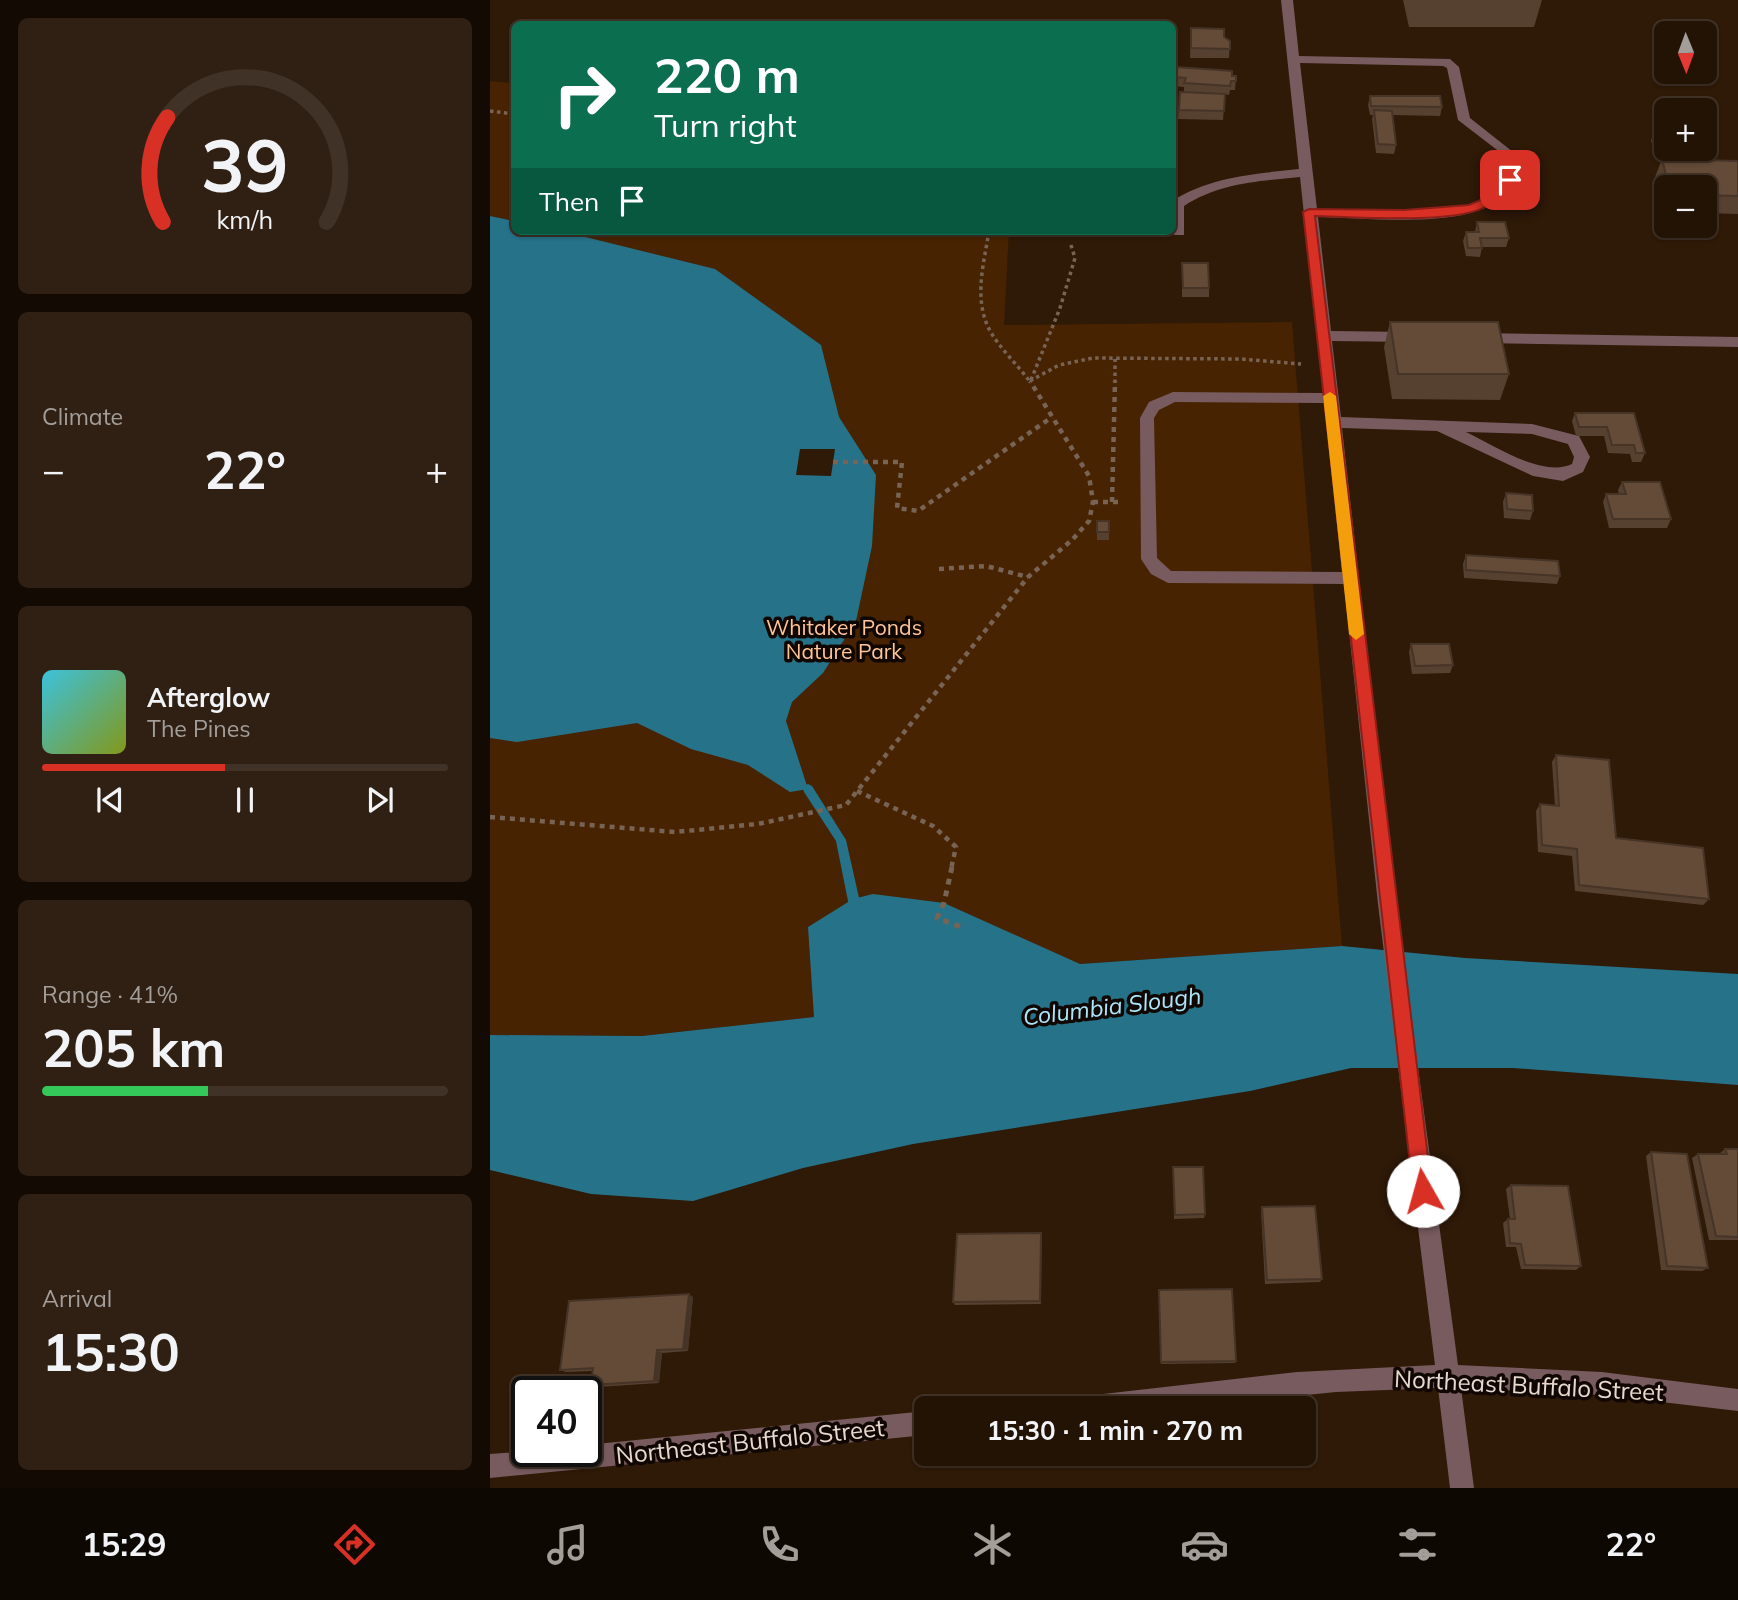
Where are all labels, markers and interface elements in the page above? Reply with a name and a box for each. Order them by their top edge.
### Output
north arrow [1654,21,1717,84]
map controls [1654,21,1717,238]
text: 220 m [654,44,800,105]
icon: right [539,49,630,140]
button: + [1654,98,1717,161]
text: Turn right [654,105,797,145]
text: 39 [201,119,289,210]
pin [1480,150,1540,210]
icon: arrive [1491,161,1529,199]
button: − [1654,175,1717,238]
icon: arrive [613,182,651,220]
text: Then [539,185,599,218]
text: km/h [217,204,273,235]
text: Climate [42,402,123,431]
text: 22° [204,437,286,502]
text: − [42,446,65,494]
text: + [425,446,448,494]
park label: Whitaker Ponds Nature Park [766,614,922,664]
text: Afterglow [147,681,270,714]
text: The Pines [147,714,251,743]
icon: previous [91,781,129,819]
icon: pause [226,781,264,819]
icon: next [361,781,399,819]
text: Range · 41% [42,980,178,1009]
water label: Columbia Slough [1021,981,1203,1031]
text: 205 km [42,1015,225,1080]
position arrow [1386,1154,1460,1228]
text: Arrival [42,1284,112,1313]
text: 15:30 [42,1319,180,1384]
street label: Northeast Buffalo Street [1394,1363,1664,1407]
speed limit sign: 40 [511,1376,602,1467]
street label: Northeast Buffalo Street [614,1412,886,1470]
text: 15:30 · 1 min · 270 m [987,1414,1243,1447]
icon: directions [330,1520,379,1569]
icon: music [543,1520,592,1569]
icon: phone [755,1520,804,1569]
icon: climate [968,1520,1017,1569]
icon: car [1180,1520,1229,1569]
icon: filters [1393,1520,1442,1569]
text: 15:29 [82,1524,167,1564]
text: 22° [1606,1524,1656,1564]

